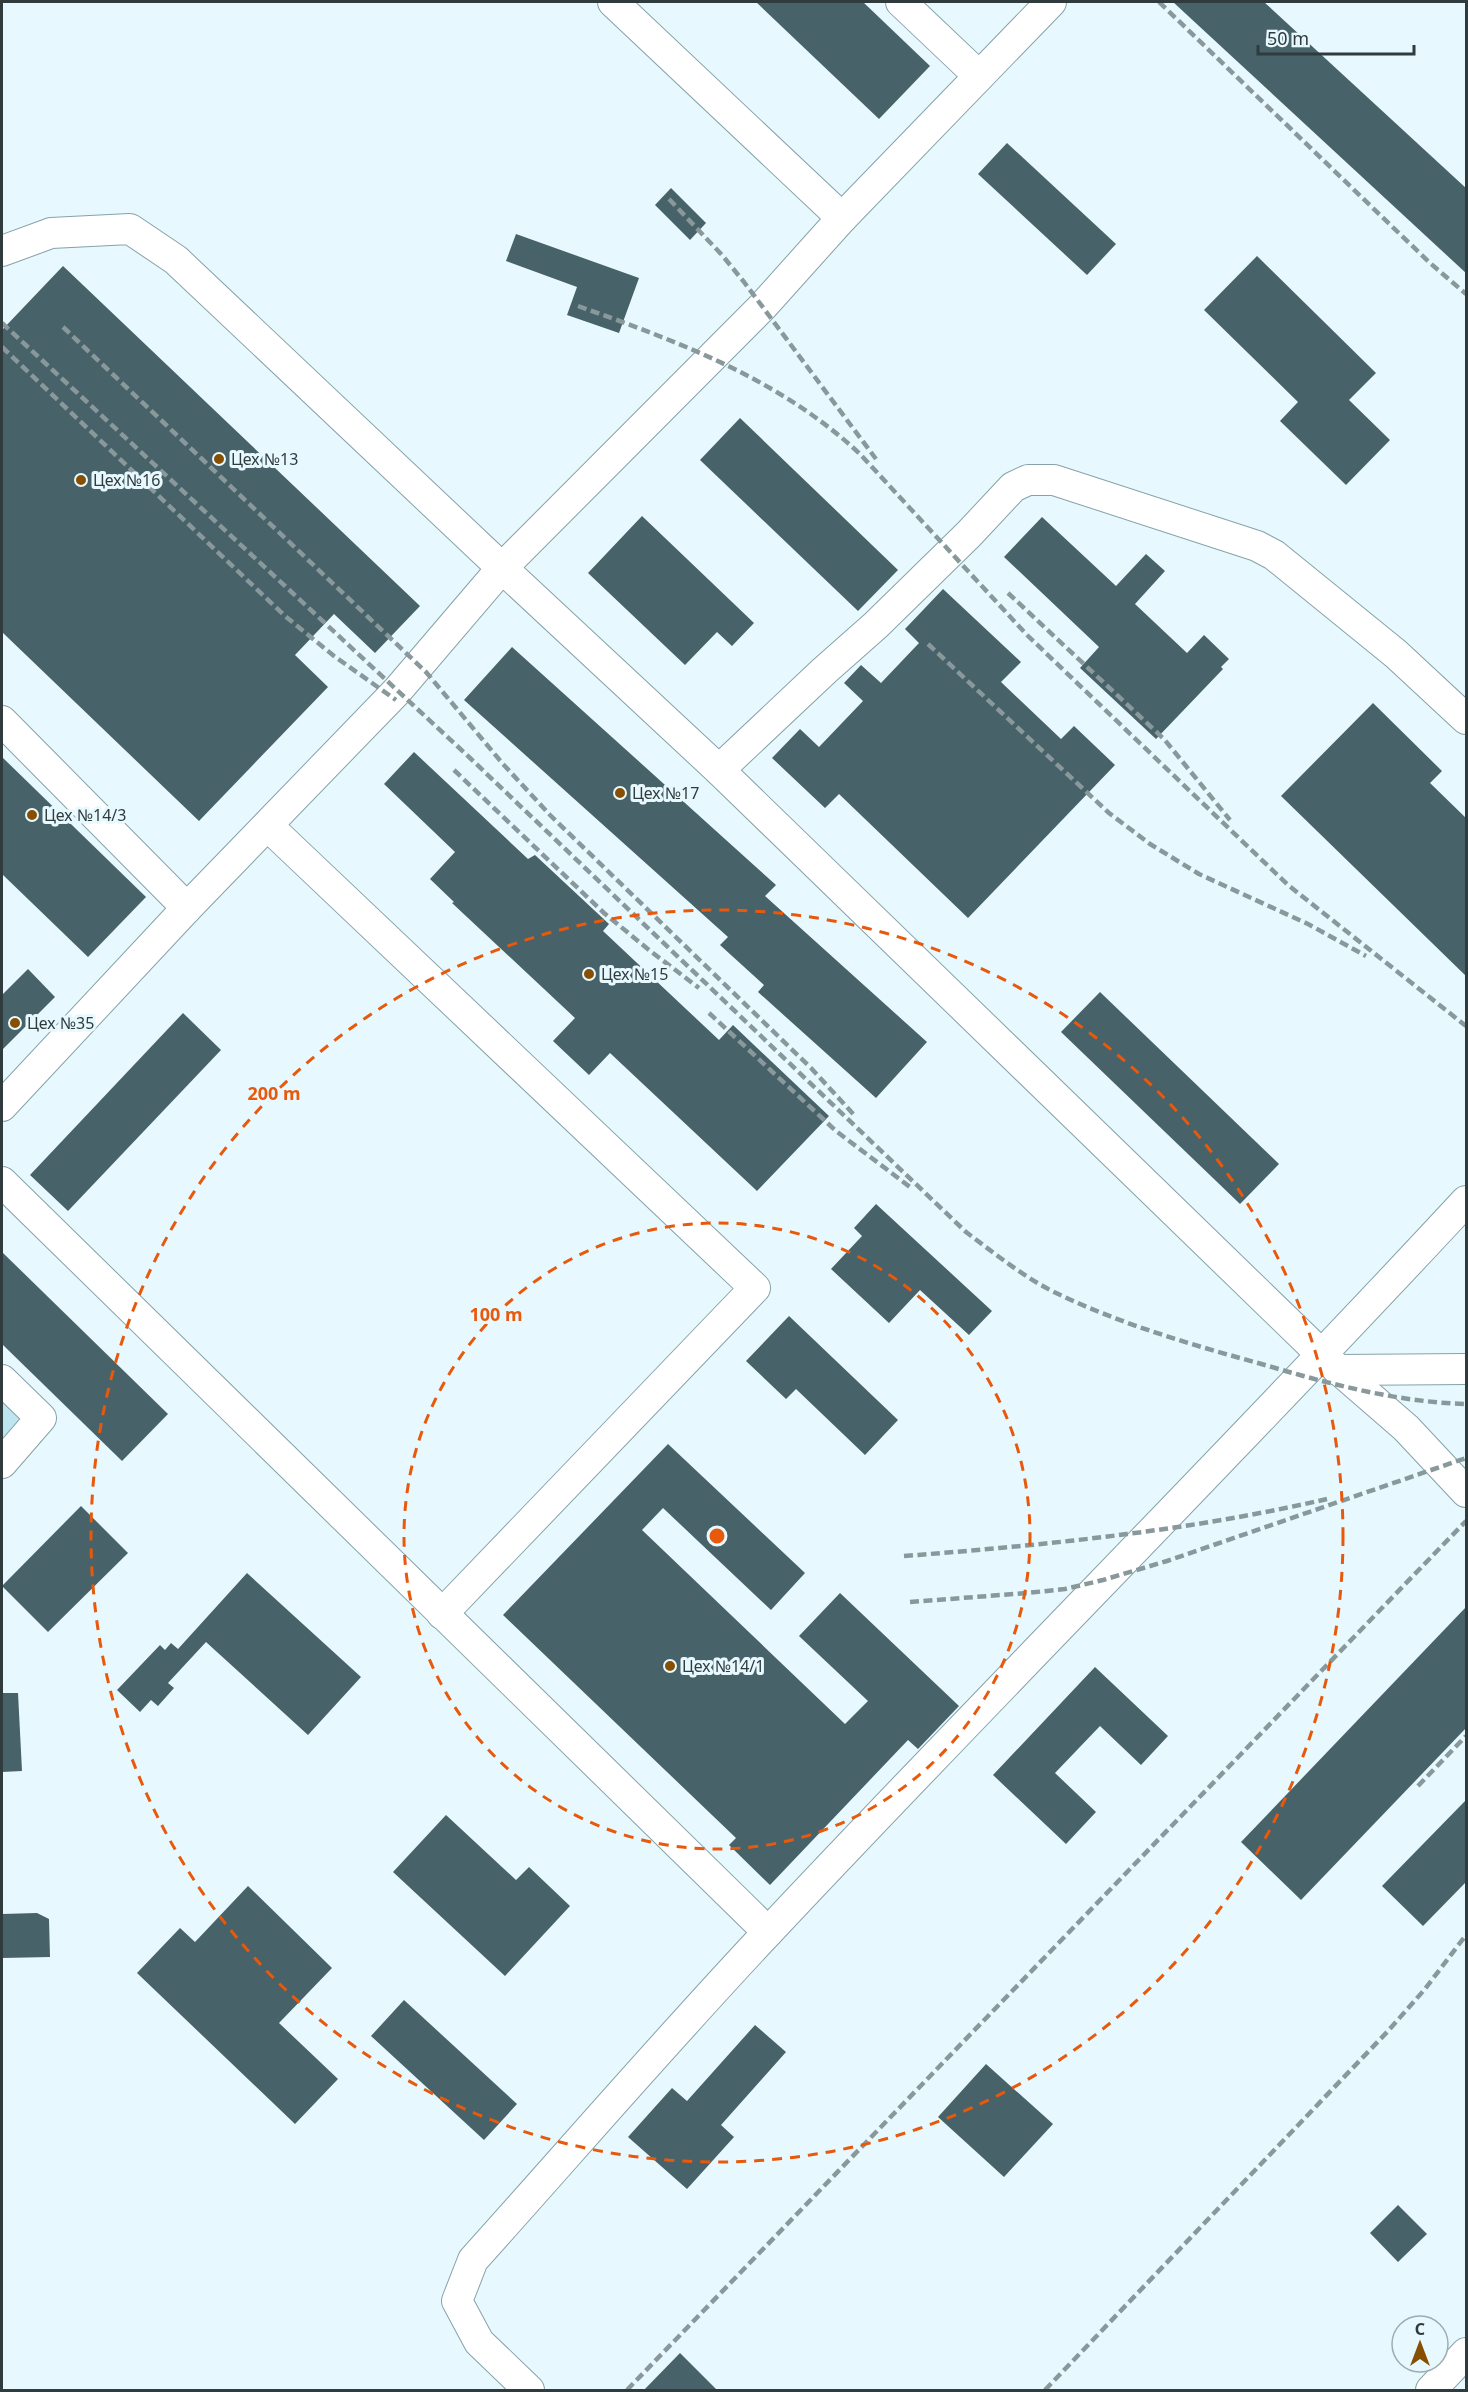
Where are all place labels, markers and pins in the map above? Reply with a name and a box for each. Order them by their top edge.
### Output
place label: Цех №13 [231,448,298,470]
marker: Цех №13 [212,452,226,466]
place label: Цех №16 [93,469,160,491]
marker: Цех №16 [74,473,88,487]
place label: Цех №17 [632,782,699,804]
marker: Цех №17 [613,786,627,800]
place label: Цех №14/3 [44,804,126,826]
marker: Цех №14/3 [25,808,39,822]
place label: Цех №15 [601,963,668,985]
marker: Цех №15 [582,967,596,981]
place label: Цех №35 [27,1012,94,1034]
marker: Цех №35 [8,1016,22,1030]
centre of rings [707,1526,727,1546]
place label: Цех №14/1 [682,1655,764,1677]
marker: Цех №14/1 [663,1659,677,1673]

